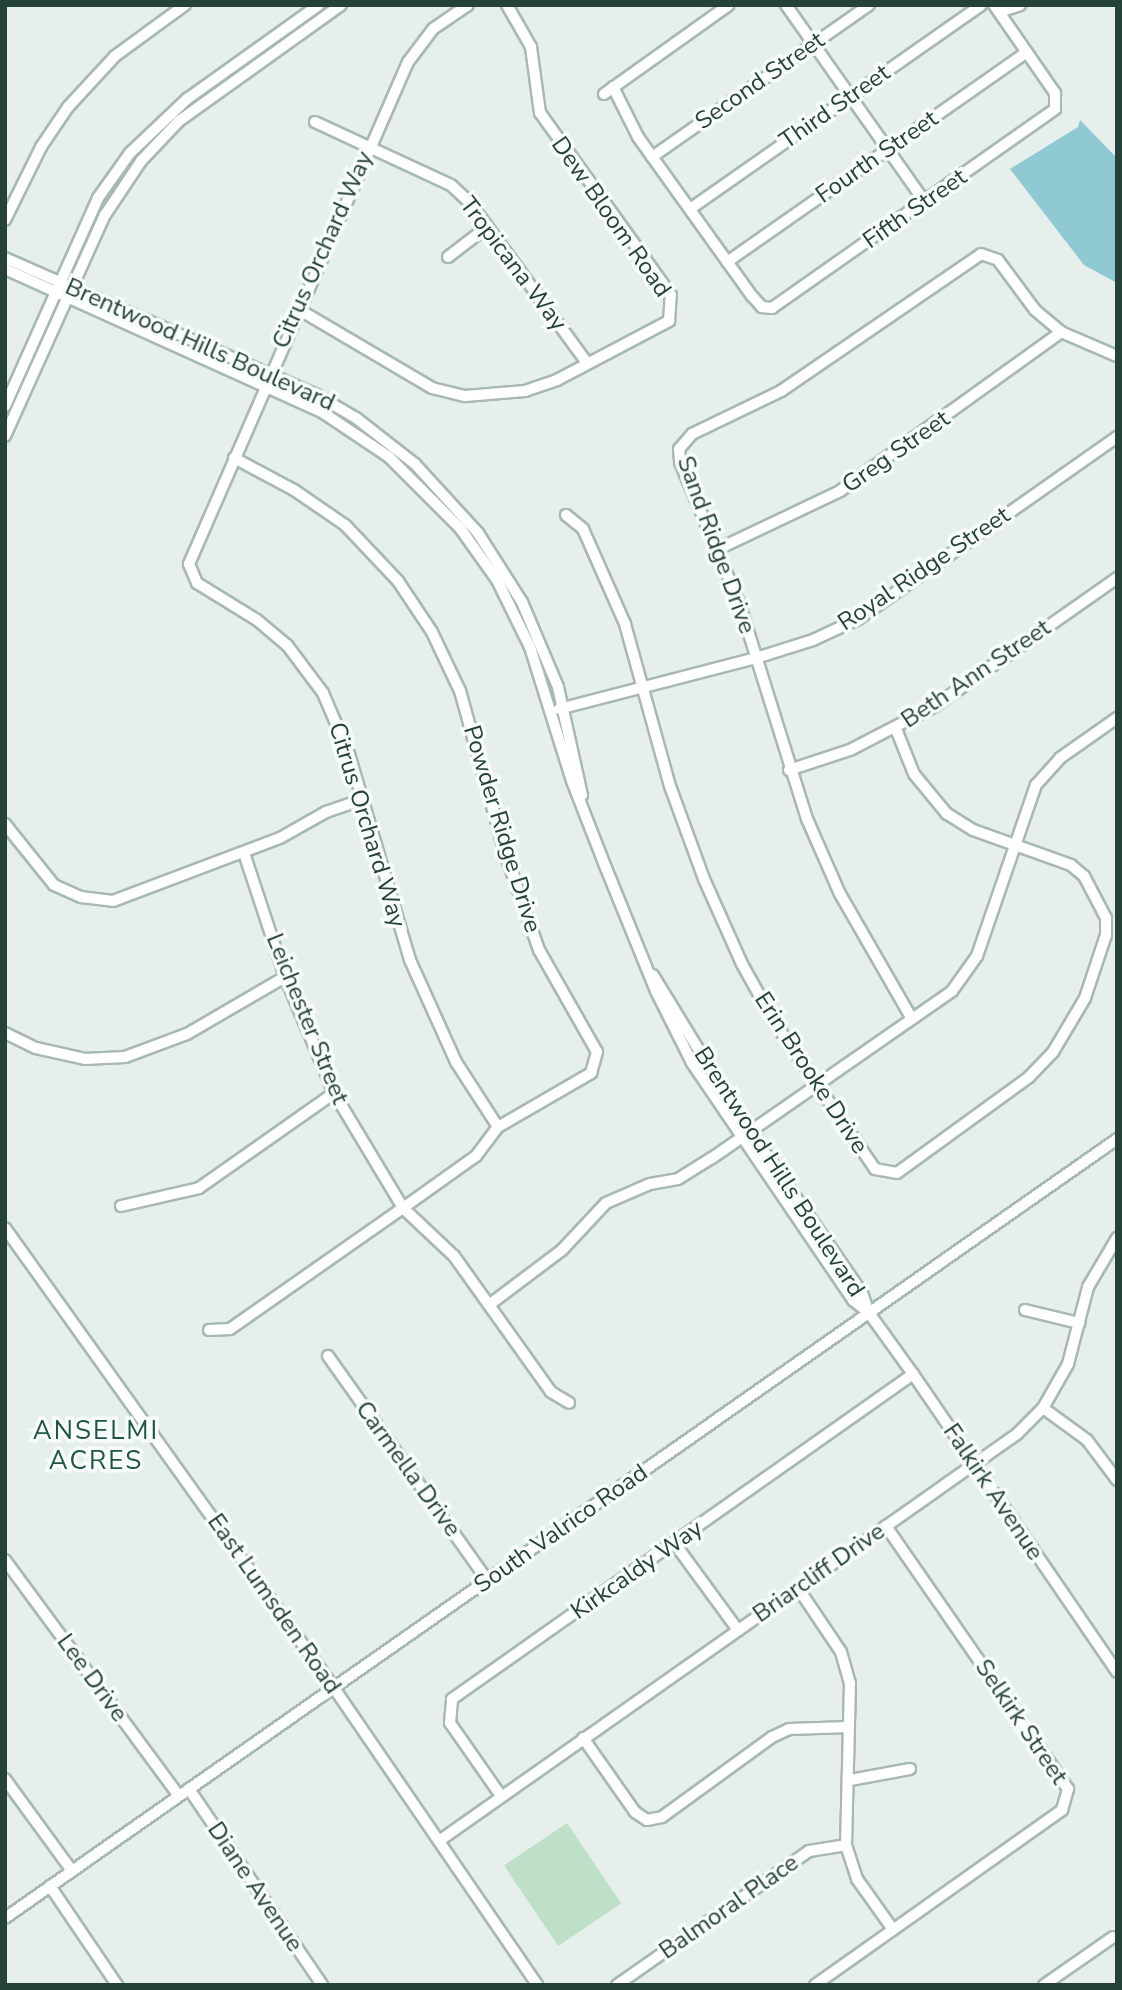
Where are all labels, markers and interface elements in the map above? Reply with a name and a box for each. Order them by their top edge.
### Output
street label: Second Street [690,26,830,136]
street label: Third Street [774,59,896,155]
street label: Fourth Street [810,104,944,210]
street label: Dew Bloom Road [545,131,677,303]
street label: Citrus Orchard Way [267,147,379,353]
street label: Fifth Street [858,163,972,255]
street label: Tropicana Way [453,191,573,337]
street label: Brentwood Hills Boulevard [61,272,339,418]
street label: Greg Street [837,405,955,499]
street label: Sand Ridge Drive [671,452,761,638]
street label: Royal Ridge Street [833,501,1015,637]
street label: Beth Ann Street [896,614,1056,734]
street label: Citrus Orchard Way [322,719,412,931]
street label: Powder Ridge Drive [457,722,547,936]
street label: Leichester Street [260,929,354,1109]
street label: Erin Brooke Drive [748,987,874,1159]
street label: Brentwood Hills Boulevard [687,1042,871,1302]
street label: Carmella Drive [349,1396,467,1542]
district label: ANSELMI ACRES [34,1415,158,1476]
street label: Falkirk Avenue [937,1418,1049,1566]
street label: South Valrico Road [469,1458,653,1600]
street label: East Lumsden Road [201,1508,347,1700]
street label: Kirkcaldy Way [566,1514,708,1626]
street label: Briarcliff Drive [748,1517,890,1629]
street label: Lee Drive [51,1628,133,1728]
street label: Selkirk Street [969,1654,1073,1790]
street label: Diane Avenue [201,1817,309,1957]
street label: Balmoral Place [654,1848,804,1966]

